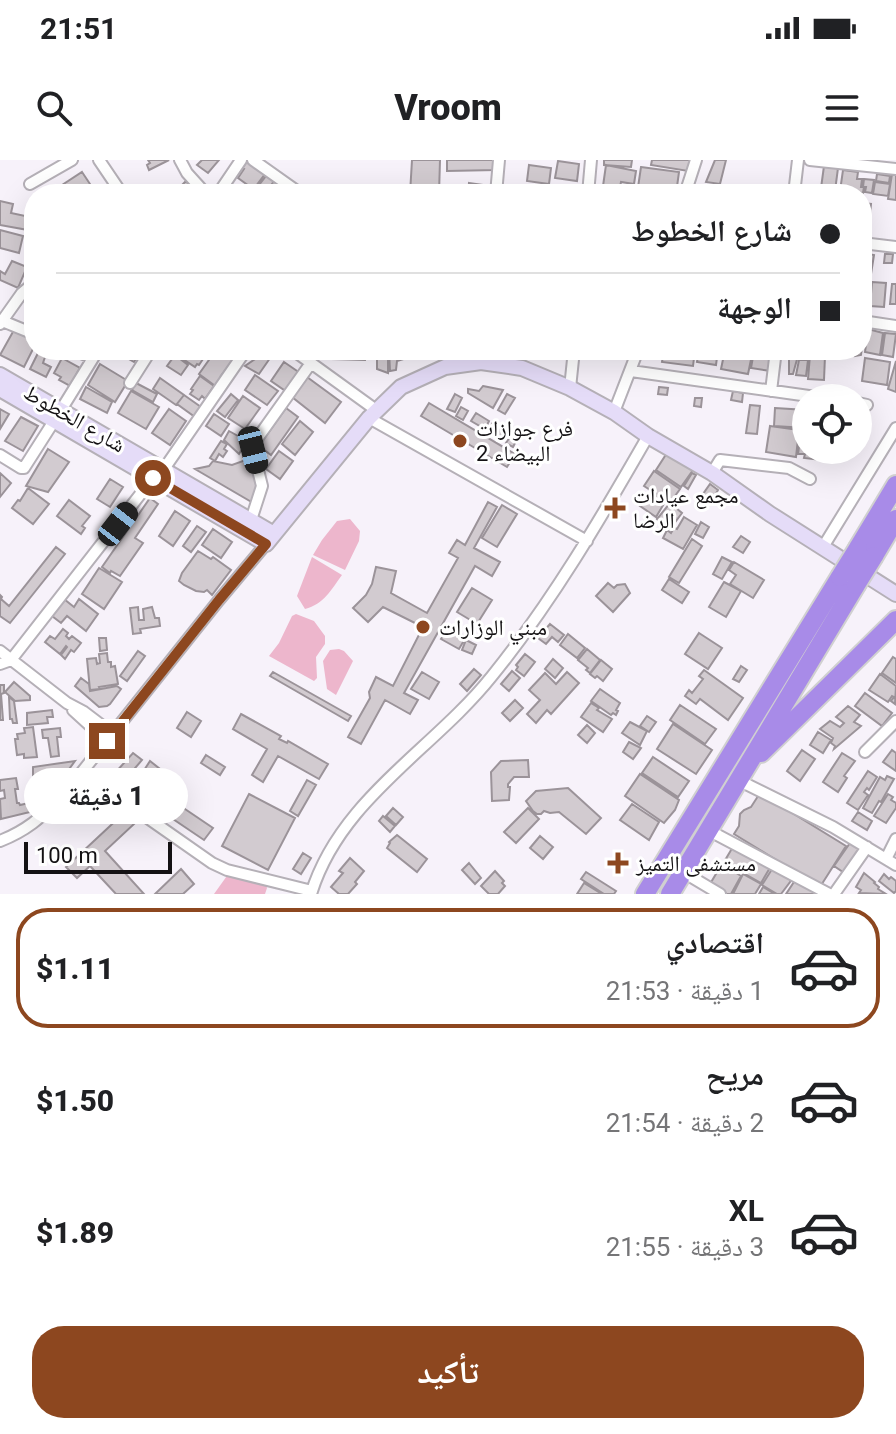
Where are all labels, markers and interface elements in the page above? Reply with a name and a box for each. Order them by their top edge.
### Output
text: 21:51 [40,11,117,46]
icon: search [32,86,76,130]
icon: menu [820,86,864,130]
text: Vroom [394,87,502,129]
text: شارع الخطوط [631,213,792,248]
text: الوجهة [717,290,792,325]
street label: شارع الخطوط [19,379,130,458]
map controls [792,384,872,464]
button: locate [792,384,872,464]
place label: فرع جوازات البيضاء 2 [476,416,573,466]
car [236,424,270,476]
marker: فرع جوازات البيضاء 2 [451,432,469,450]
route start [135,460,171,496]
place label: مجمع عيادات الرضا [633,483,739,533]
marker: مجمع عيادات الرضا [604,497,626,519]
car [94,498,142,550]
place label: مبني الوزارات [439,615,547,645]
marker: مبني الوزارات [414,618,432,636]
route end [89,723,125,759]
callout: 1 دقيقة [25,769,189,825]
text: 1 دقيقة [68,781,144,811]
scale bar [24,838,172,874]
text: 100 m [36,843,98,868]
place label: مستشفى التميز [635,851,756,877]
marker: مستشفى التميز [607,852,629,874]
text: اقتصادي [666,925,764,960]
icon: car [788,932,860,1004]
text: $1.11 [36,951,114,986]
text: 1 دقيقة · 21:53 [606,976,764,1006]
text: مريح [706,1057,764,1092]
icon: car [788,1064,860,1136]
text: $1.50 [36,1083,114,1118]
text: 2 دقيقة · 21:54 [606,1108,764,1138]
text: XL [729,1193,764,1228]
icon: car [788,1196,860,1268]
text: $1.89 [36,1215,114,1250]
text: 3 دقيقة · 21:55 [606,1232,764,1262]
button: تأكيد [32,1326,864,1418]

